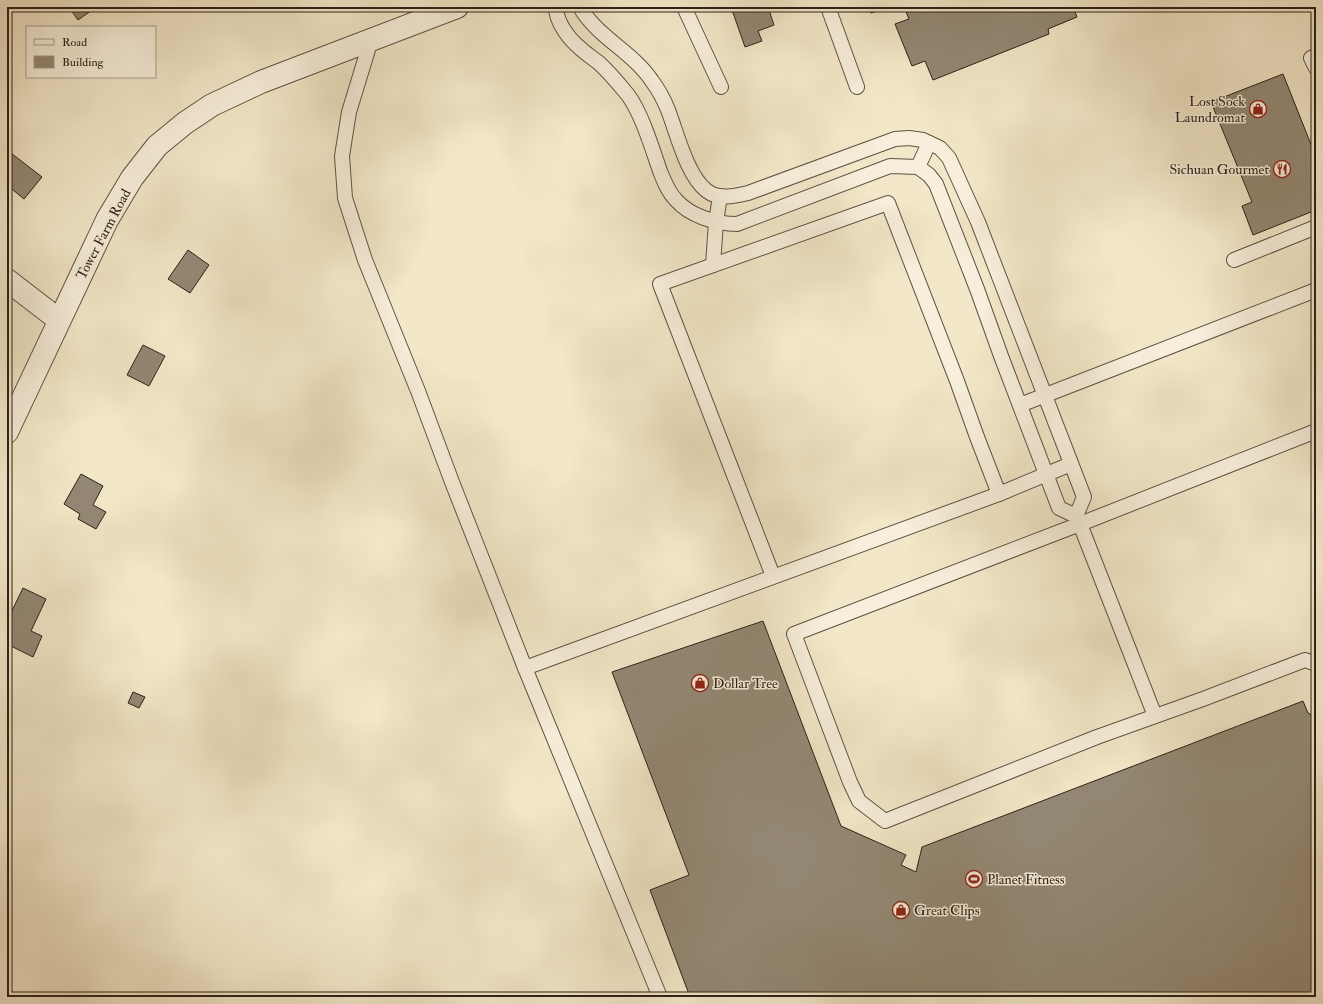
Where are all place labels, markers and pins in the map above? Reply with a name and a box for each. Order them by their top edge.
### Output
place label: Lost Sock Laundromat [1175,93,1245,126]
shop icon: Lost Sock Laundromat [1248,99,1268,119]
restaurant icon: Sichuan Gourmet [1272,159,1292,179]
place label: Sichuan Gourmet [1169,161,1269,178]
shop icon: Dollar Tree [690,673,710,693]
place label: Dollar Tree [713,675,778,692]
sports icon: Planet Fitness [964,869,984,889]
place label: Planet Fitness [987,871,1065,888]
shop icon: Great Clips [891,900,911,920]
place label: Great Clips [914,902,980,920]

